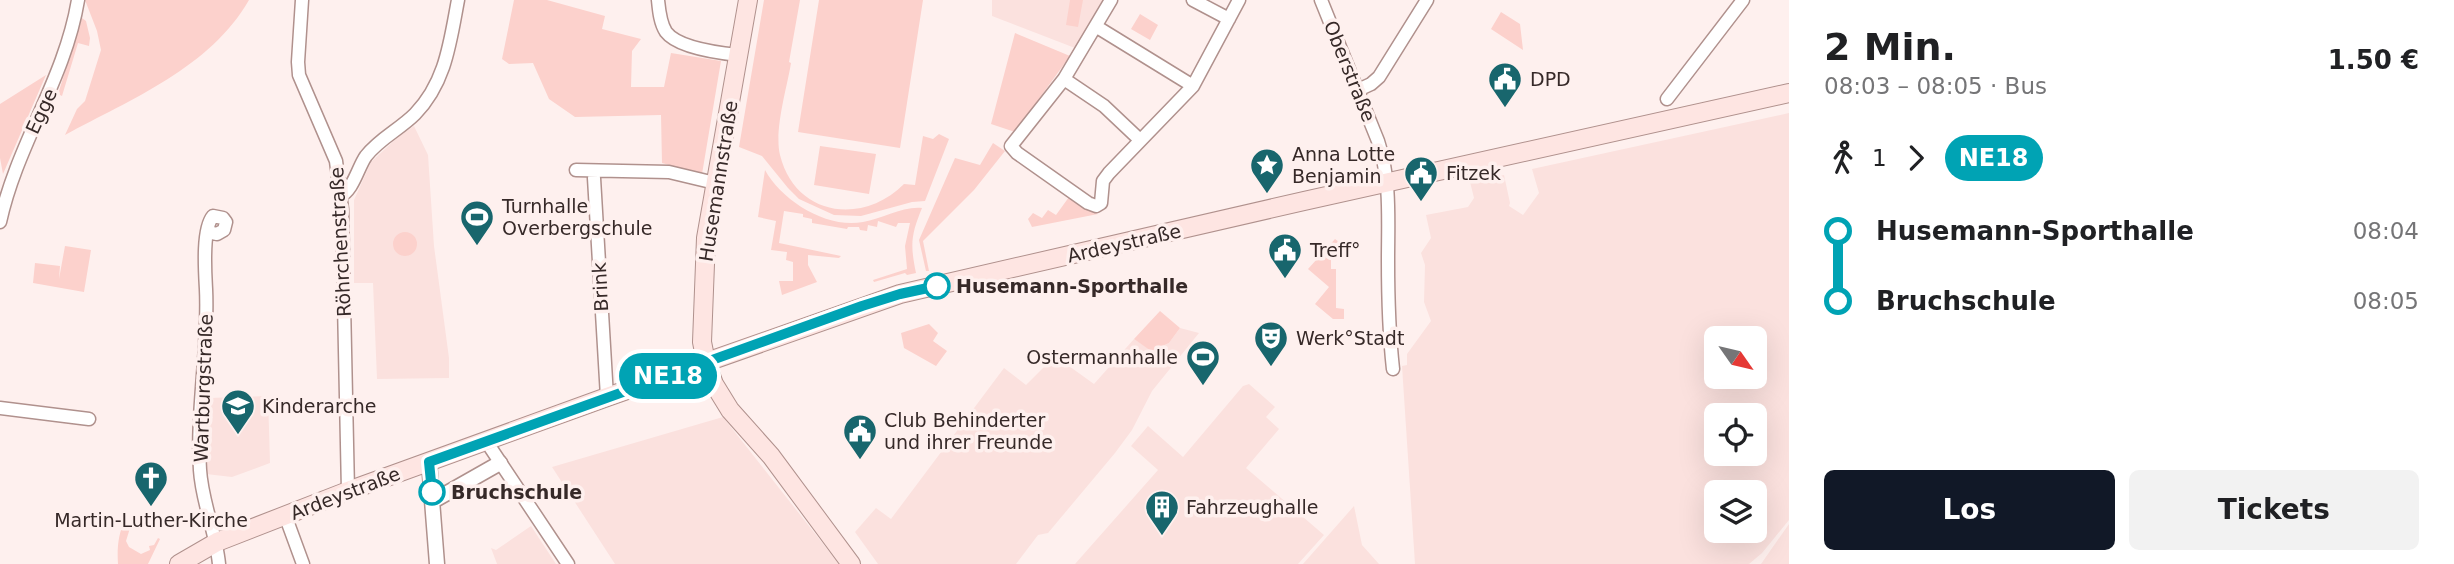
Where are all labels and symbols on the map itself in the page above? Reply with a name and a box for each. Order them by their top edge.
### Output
street label: Oberstraße [1320,17,1380,125]
public building icon: DPD [1486,60,1524,109]
place label: DPD [1530,68,1571,90]
street label: Egge [21,85,61,137]
street label: Husemannstraße [694,99,742,263]
place label: Anna Lotte Benjamin [1292,143,1395,187]
place icon: Anna Lotte Benjamin [1248,146,1286,195]
public building icon: Fitzek [1402,154,1440,203]
place label: Fitzek [1446,162,1501,184]
street label: Röhrchenstraße [325,166,355,318]
place label: Turnhalle Overbergschule [501,195,652,239]
sports icon: Turnhalle Overbergschule [458,198,496,247]
street label: Ardeystraße [1065,219,1183,267]
public building icon: Treff° [1266,231,1304,280]
place label: Treff° [1309,239,1361,261]
street label: Brink [588,262,612,312]
marker: Husemann-Sporthalle [924,273,950,299]
place label: Husemann-Sporthalle [956,275,1188,297]
street label: Wartburgstraße [189,313,217,463]
theatre icon: Werk°Stadt [1252,319,1290,368]
north arrow [1704,326,1768,388]
place label: Werk°Stadt [1296,327,1404,349]
sports icon: Ostermannhalle [1184,338,1222,387]
place label: Ostermannhalle [1026,346,1178,368]
line badge: NE18 [619,353,717,399]
school or university icon: Kinderarche [219,387,257,436]
place label: Kinderarche [262,395,377,417]
place label: Club Behinderter und ihrer Freunde [884,409,1053,453]
public building icon: Club Behinderter und ihrer Freunde [841,412,879,461]
church icon: Martin-Luther-Kirche [132,459,170,508]
street label: Ardeystraße [287,462,403,524]
marker: Bruchschule [419,479,445,505]
place label: Bruchschule [451,481,582,503]
building icon: Fahrzeughalle [1143,488,1181,537]
place label: Fahrzeughalle [1186,496,1318,518]
place label: Martin-Luther-Kirche [54,509,248,531]

